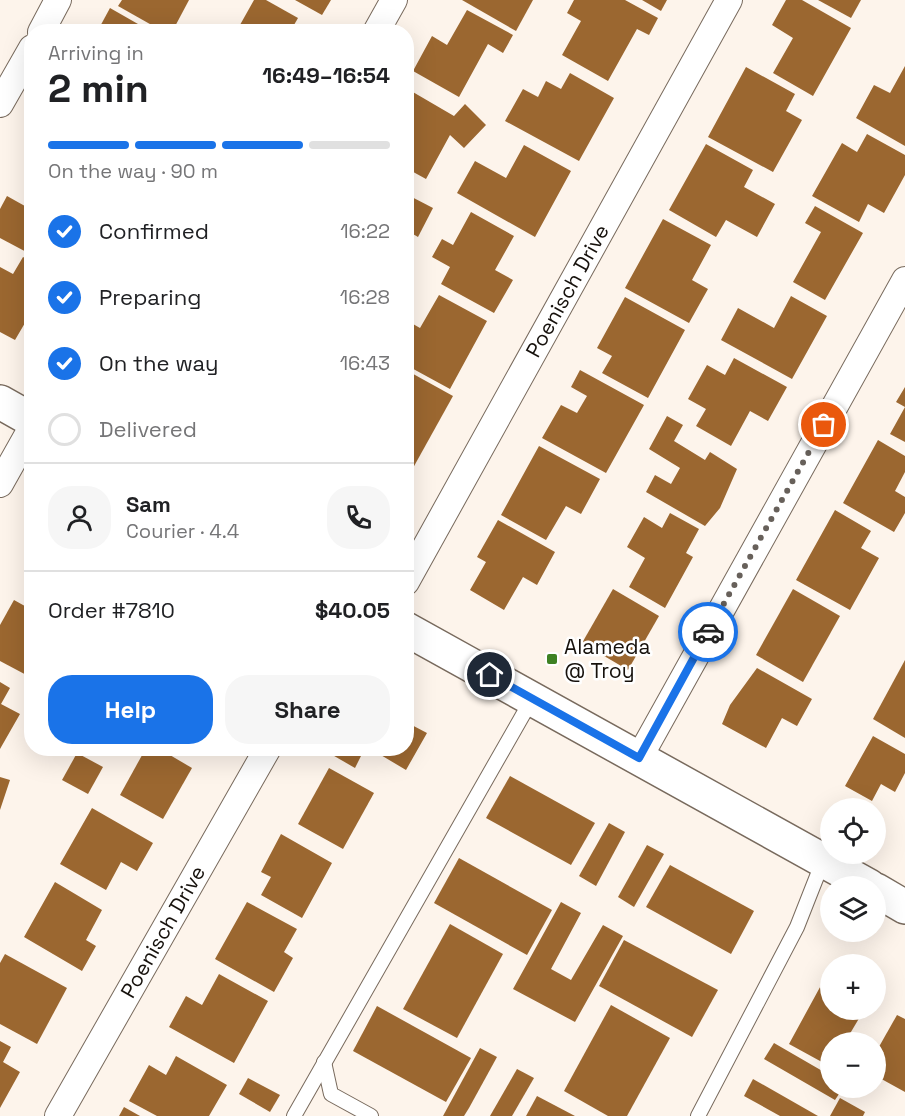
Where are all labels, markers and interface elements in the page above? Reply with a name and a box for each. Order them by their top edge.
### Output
text: Arriving in [48,40,144,66]
text: 16:49–16:54 [262,61,390,89]
text: 2 min [48,64,149,113]
text: On the way · 90 m [48,158,218,184]
icon: check [48,215,81,248]
text: Confirmed [99,217,209,245]
text: 16:22 [340,218,390,244]
street label: Poenisch Drive [519,219,615,362]
icon: check [48,281,81,314]
text: Preparing [99,283,201,311]
text: 16:28 [340,284,390,310]
icon: check [48,347,81,380]
text: On the way [99,349,218,377]
text: 16:43 [340,350,390,376]
pin [798,399,849,450]
icon: bag [807,408,840,441]
text: Delivered [99,415,197,443]
button: person [48,486,111,549]
button: phone [327,486,390,549]
text: Sam [126,490,171,518]
text: Courier · 4.4 [126,518,239,544]
text: Order #7810 [48,596,175,624]
text: $40.05 [315,596,390,624]
courier [678,602,738,662]
icon: car [692,616,725,649]
place label: Alameda @ Troy [564,633,651,684]
pin [464,649,515,700]
marker: Alameda @ Troy [545,652,559,666]
icon: home [473,658,506,691]
button: Help [48,675,213,744]
button: Share [225,675,390,744]
map controls [820,798,886,1098]
button: locate [820,798,886,864]
street label: Poenisch Drive [114,861,211,1003]
button: layers [820,876,886,942]
button: + [820,954,886,1020]
button: − [820,1032,886,1098]

